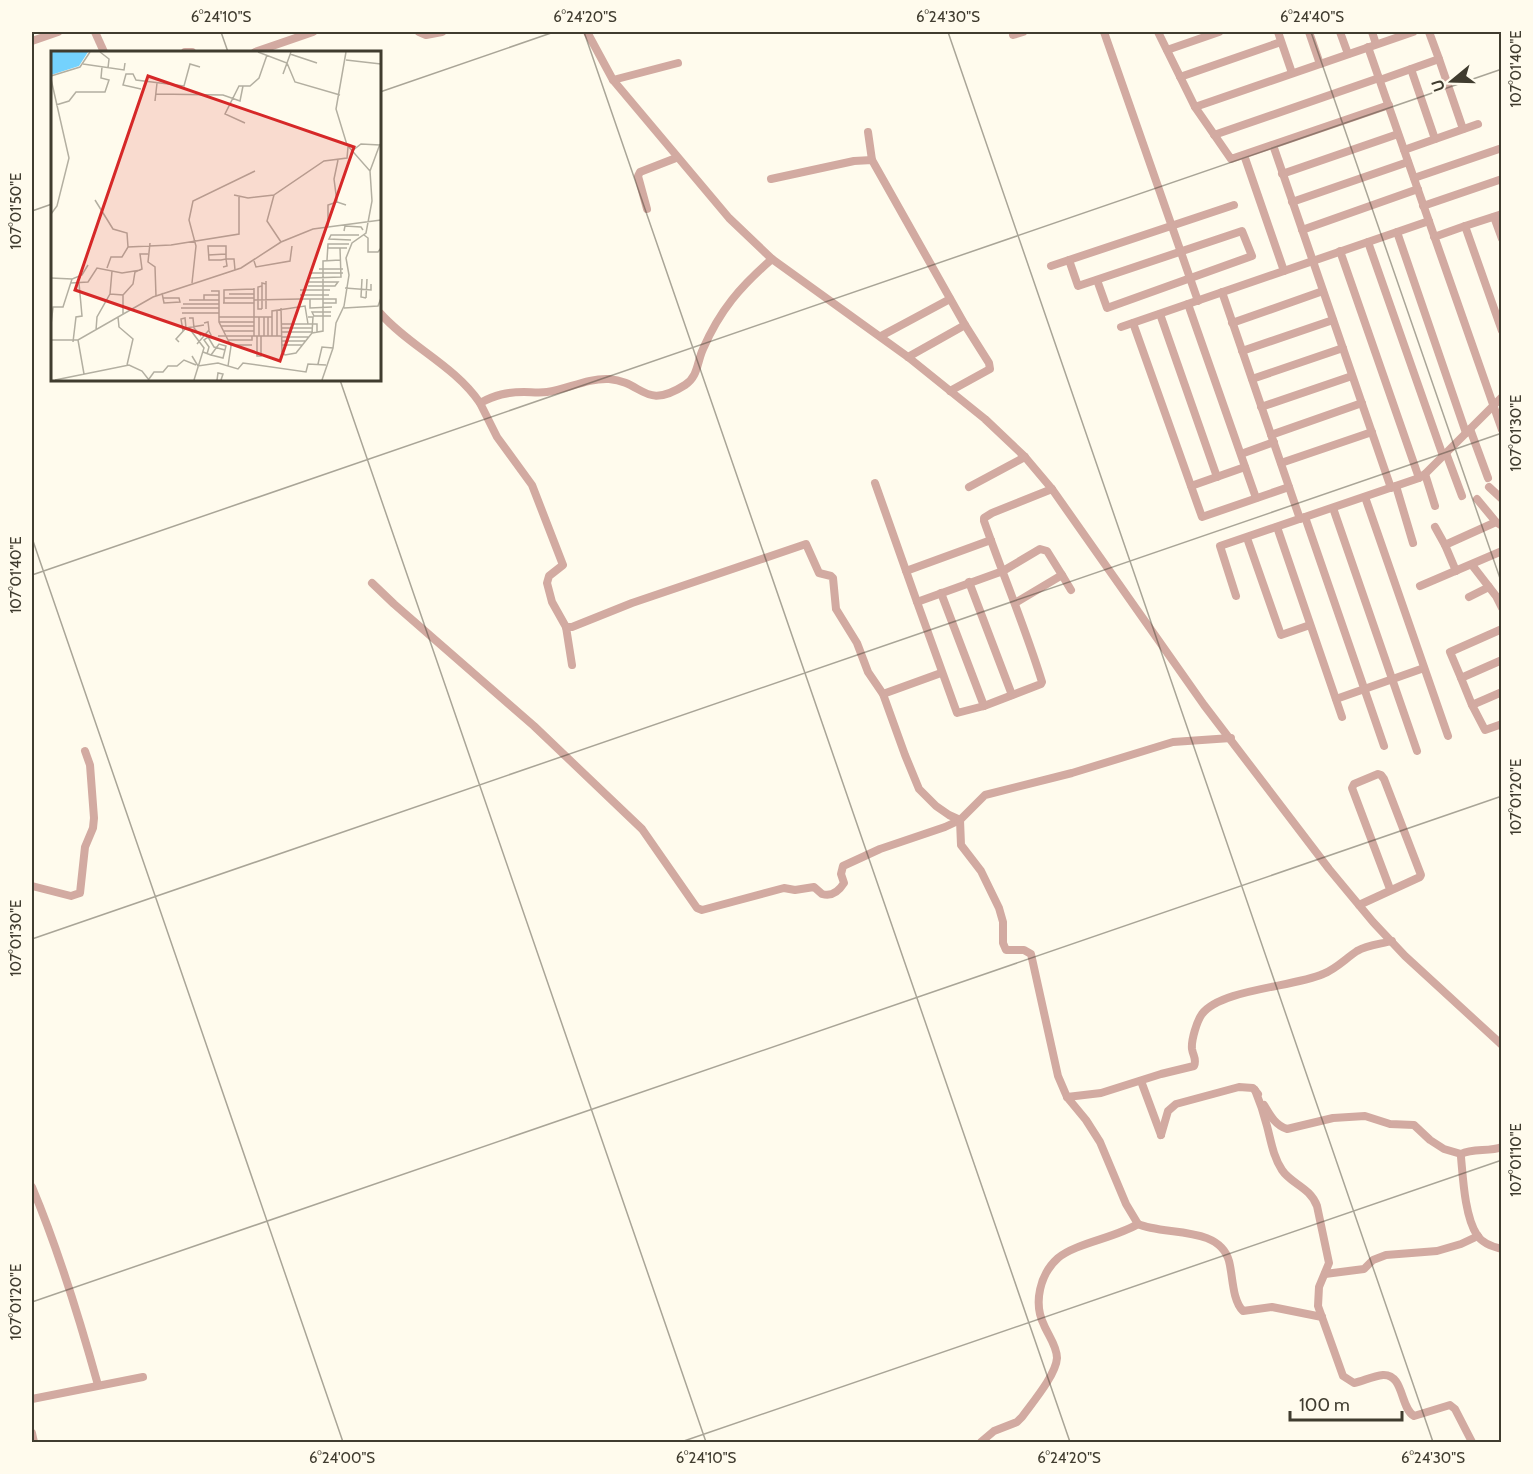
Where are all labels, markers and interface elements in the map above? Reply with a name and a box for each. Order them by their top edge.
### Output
text: 6°24'10"S [191,8,252,26]
text: 6°24'20"S [553,8,617,26]
text: 6°24'30"S [916,8,980,26]
text: 6°24'40"S [1280,8,1344,26]
text: 107°01'40"E [1507,30,1525,108]
inset map [51,51,381,381]
north arrow [1422,51,1482,111]
text: U [1427,77,1449,94]
text: 107°01'50"E [7,173,25,249]
text: 107°01'30"E [1507,395,1525,471]
text: 107°01'40"E [7,536,25,614]
text: 107°01'20"E [1507,759,1525,835]
text: 107°01'30"E [7,900,25,976]
text: 107°01'10"E [1507,1123,1525,1197]
text: 107°01'20"E [7,1264,25,1340]
scale bar [1290,1384,1402,1422]
text: 100 m [1299,1394,1350,1416]
text: 6°24'00"S [309,1449,375,1467]
text: 6°24'10"S [676,1449,737,1467]
text: 6°24'20"S [1037,1449,1101,1467]
text: 6°24'30"S [1401,1449,1465,1467]

